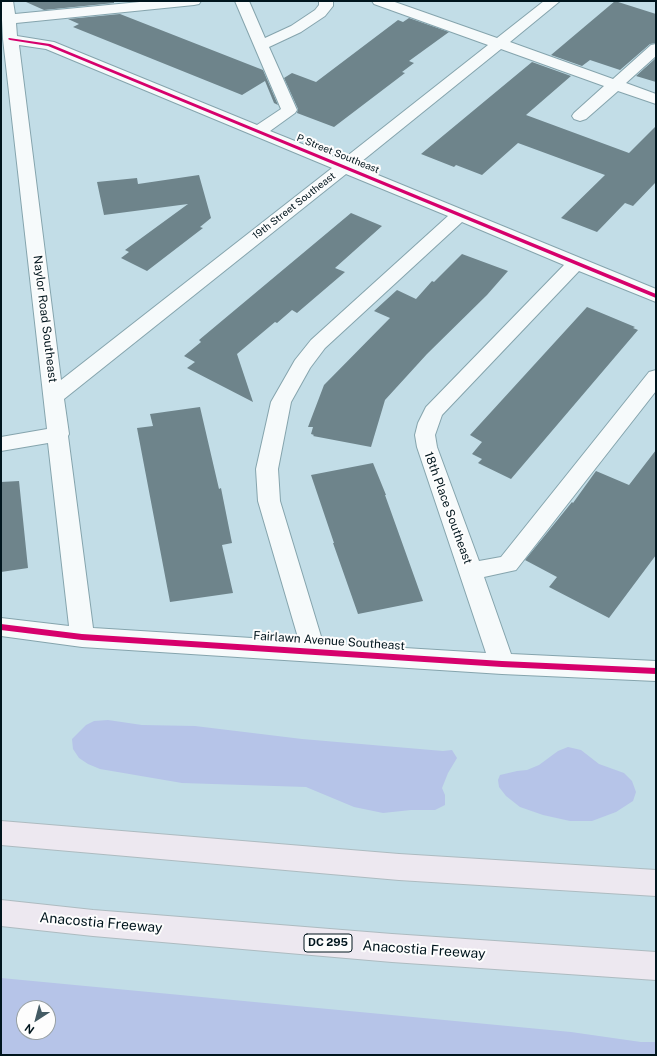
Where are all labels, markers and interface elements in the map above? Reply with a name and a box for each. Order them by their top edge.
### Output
street label: P Street Southeast [295,132,381,176]
street label: 19th Street Southeast [250,170,338,242]
street label: Naylor Road Southeast [30,255,60,383]
street label: 18th Place Southeast [421,450,475,566]
street label: Fairlawn Avenue Southeast [253,629,405,653]
street label: Anacostia Freeway [39,909,163,937]
road number: DC 295 [304,934,352,952]
street label: Anacostia Freeway [362,937,486,963]
north arrow [16,1000,56,1040]
text: N [23,1022,37,1036]

